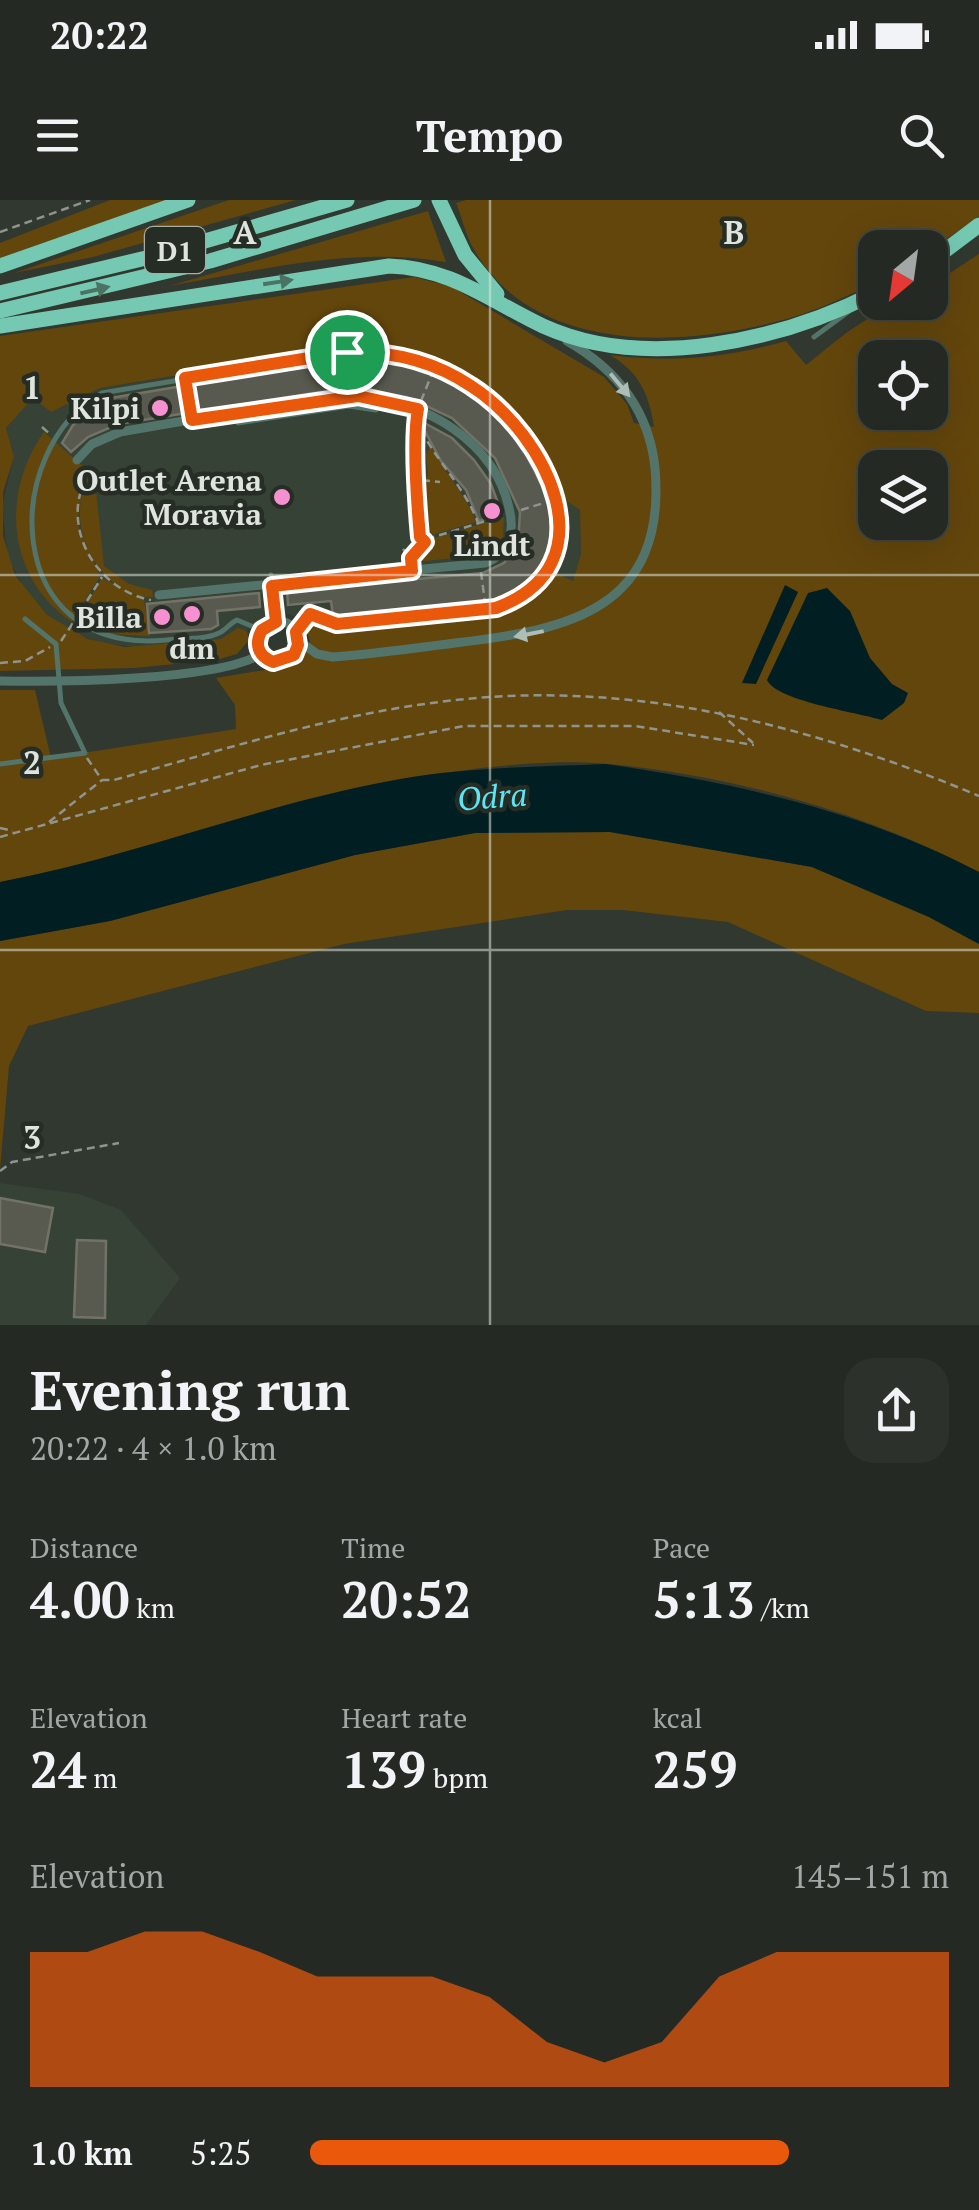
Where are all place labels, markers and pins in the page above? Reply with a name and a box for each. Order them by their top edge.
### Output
pin [305,310,390,395]
place label: Kilpi [71,388,140,428]
marker: Kilpi [149,397,171,419]
place label: Outlet Arena Moravia [76,460,262,534]
marker: Outlet Arena Moravia [271,486,293,508]
marker: Lindt [481,500,503,522]
place label: Lindt [454,525,530,565]
place label: Billa [76,597,142,637]
marker: dm [181,603,203,625]
marker: Billa [151,606,173,628]
place label: dm [169,628,215,668]

